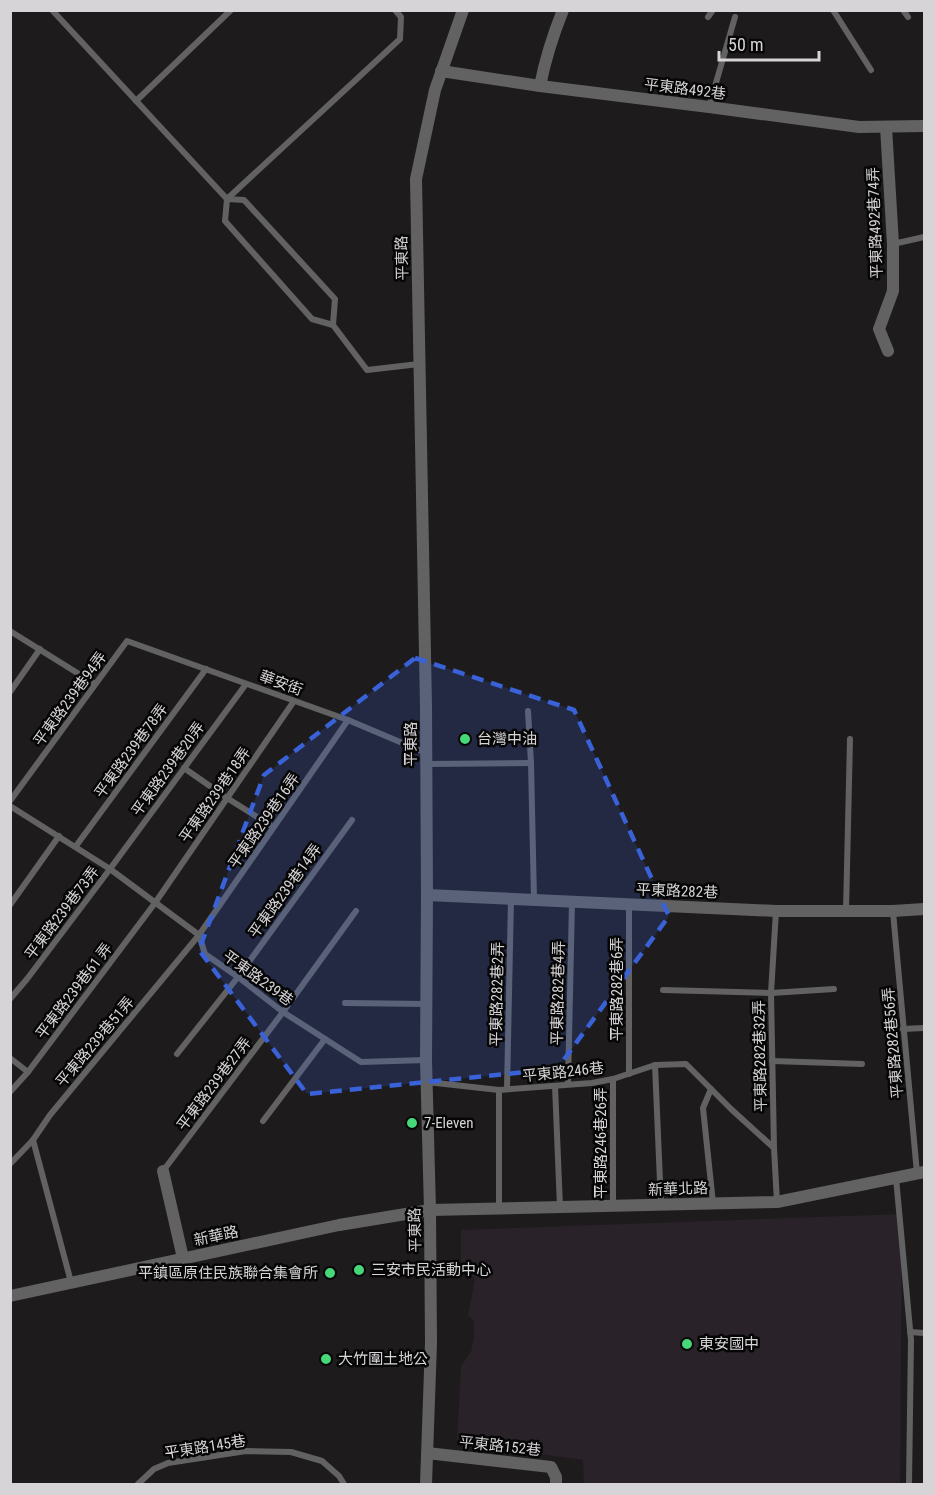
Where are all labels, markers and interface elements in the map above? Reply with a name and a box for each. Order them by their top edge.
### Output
scale bar [719,24,820,62]
text: 50 m [728,34,763,55]
street label: 平東路492巷 [643,75,727,103]
street label: 平東路492巷74弄 [864,167,886,279]
street label: 平東路 [393,235,411,281]
street label: 平東路239巷94弄 [30,648,110,750]
street label: 華安街 [257,667,305,699]
street label: 平東路239巷78弄 [91,700,171,802]
street label: 平東路239巷20弄 [128,718,208,820]
street label: 平東路 [402,721,420,767]
place label: 台灣中油 [477,730,537,748]
marker: 台灣中油 [458,732,472,746]
street label: 平東路239巷18弄 [175,744,255,846]
street label: 平東路239巷16弄 [224,770,304,872]
street label: 平東路239巷14弄 [245,840,325,942]
street label: 平東路239巷73弄 [21,863,103,963]
street label: 平東路282巷 [636,881,718,901]
street label: 平東路282巷6弄 [608,937,626,1041]
street label: 平東路239巷61 弄 [32,939,116,1043]
street label: 平東路282巷4弄 [548,941,568,1045]
street label: 平東路282巷2弄 [487,942,507,1046]
street label: 平東路239巷 [219,947,297,1009]
street label: 平東路282巷56弄 [879,986,907,1100]
street label: 平東路239巷51弄 [52,993,138,1091]
street label: 平東路282巷32弄 [750,1000,770,1112]
street label: 平東路239巷27弄 [173,1034,255,1134]
street label: 平東路246巷 [521,1059,605,1085]
street label: 平東路246巷26弄 [592,1087,610,1199]
place label: 7-Eleven [424,1114,474,1132]
marker: 7-Eleven [405,1116,419,1130]
street label: 新華北路 [648,1179,708,1199]
street label: 平東路 [406,1207,424,1253]
street label: 新華路 [192,1223,240,1249]
place label: 三安市民活動中心 [371,1261,491,1279]
marker: 三安市民活動中心 [352,1263,366,1277]
place label: 平鎮區原住民族聯合集會所 [138,1264,318,1282]
marker: 平鎮區原住民族聯合集會所 [323,1266,337,1280]
place label: 東安國中 [699,1335,759,1353]
marker: 東安國中 [680,1337,694,1351]
place label: 大竹圍土地公 [338,1350,428,1368]
marker: 大竹圍土地公 [319,1352,333,1366]
street label: 平東路145巷 [163,1432,247,1462]
street label: 平東路152巷 [458,1433,542,1459]

